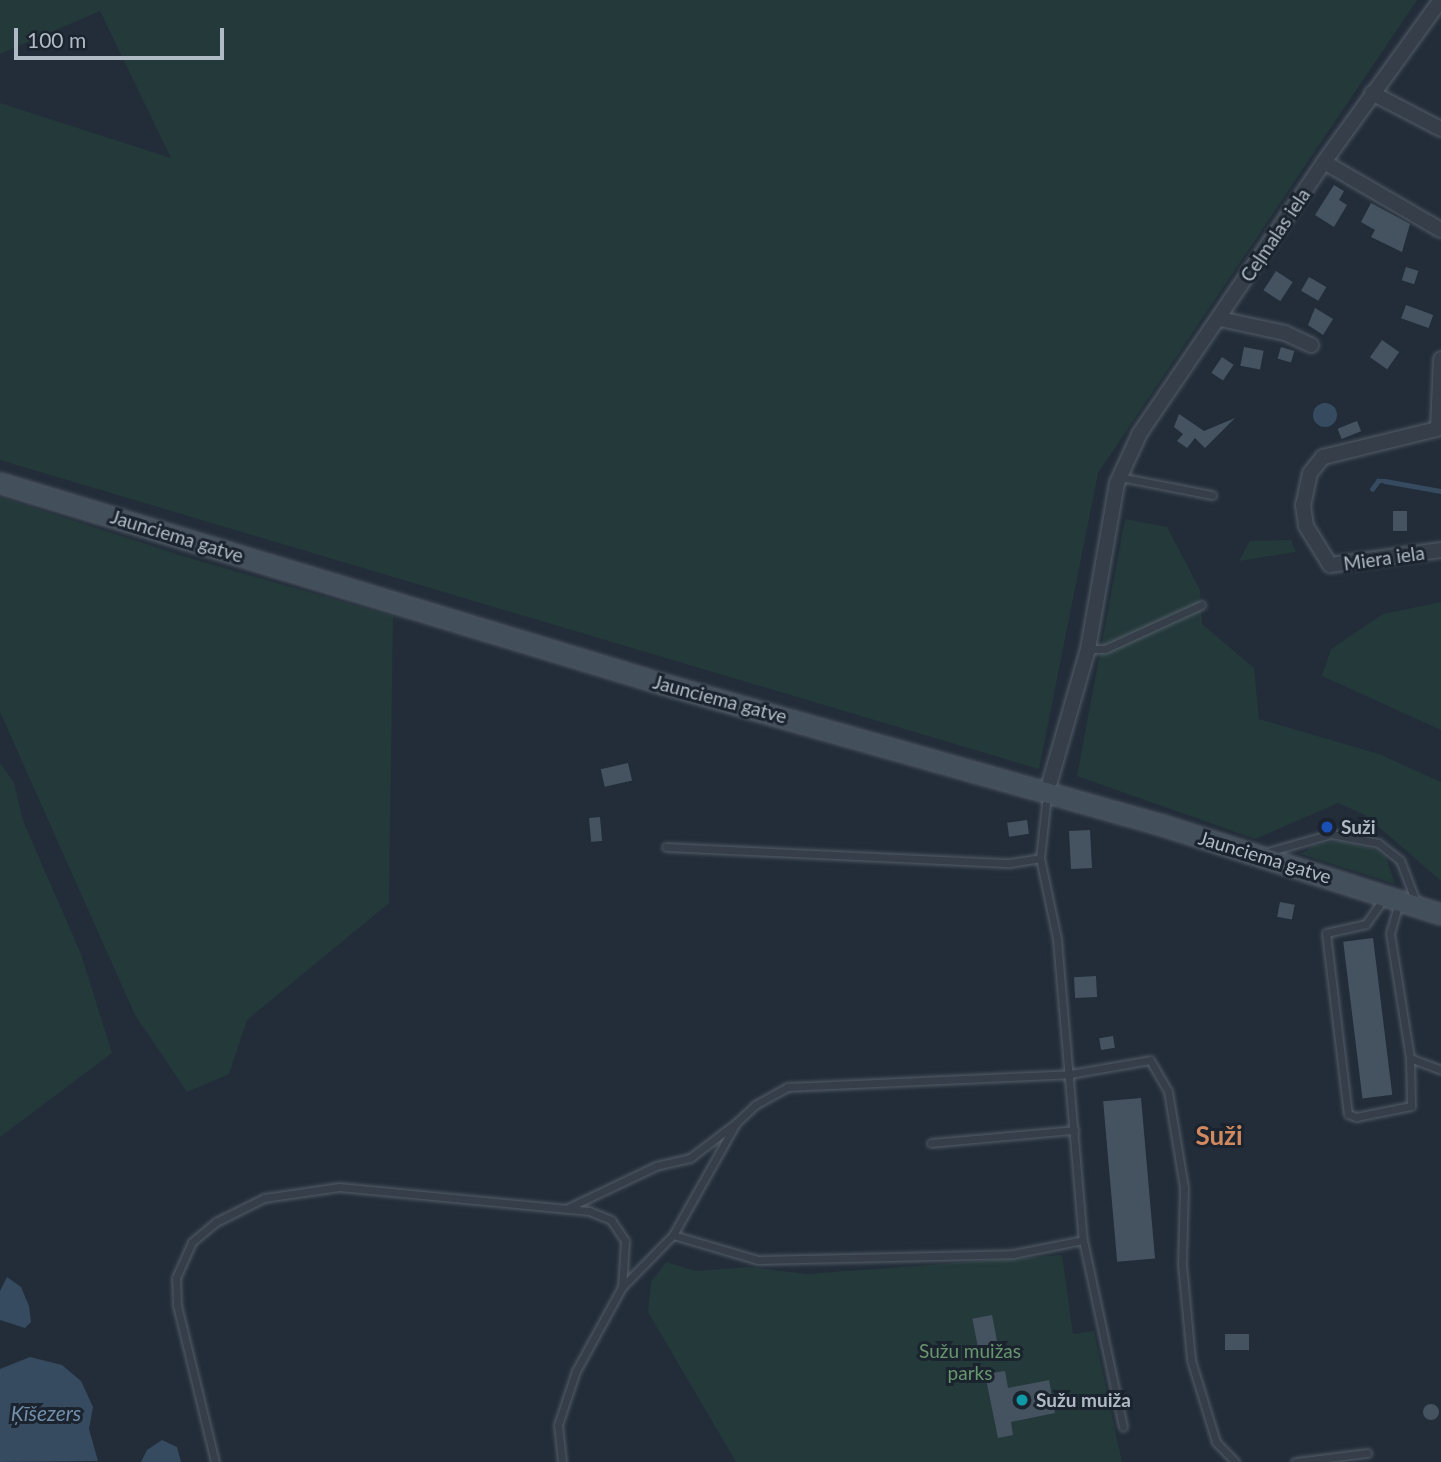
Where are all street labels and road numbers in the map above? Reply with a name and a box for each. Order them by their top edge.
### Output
street label: Ceļmalas iela [1235,184,1315,286]
street label: Jaunciema gatve [108,505,246,567]
street label: Miera iela [1342,541,1426,575]
street label: Jaunciema gatve [651,670,789,728]
street label: Jaunciema gatve [1196,826,1334,888]

